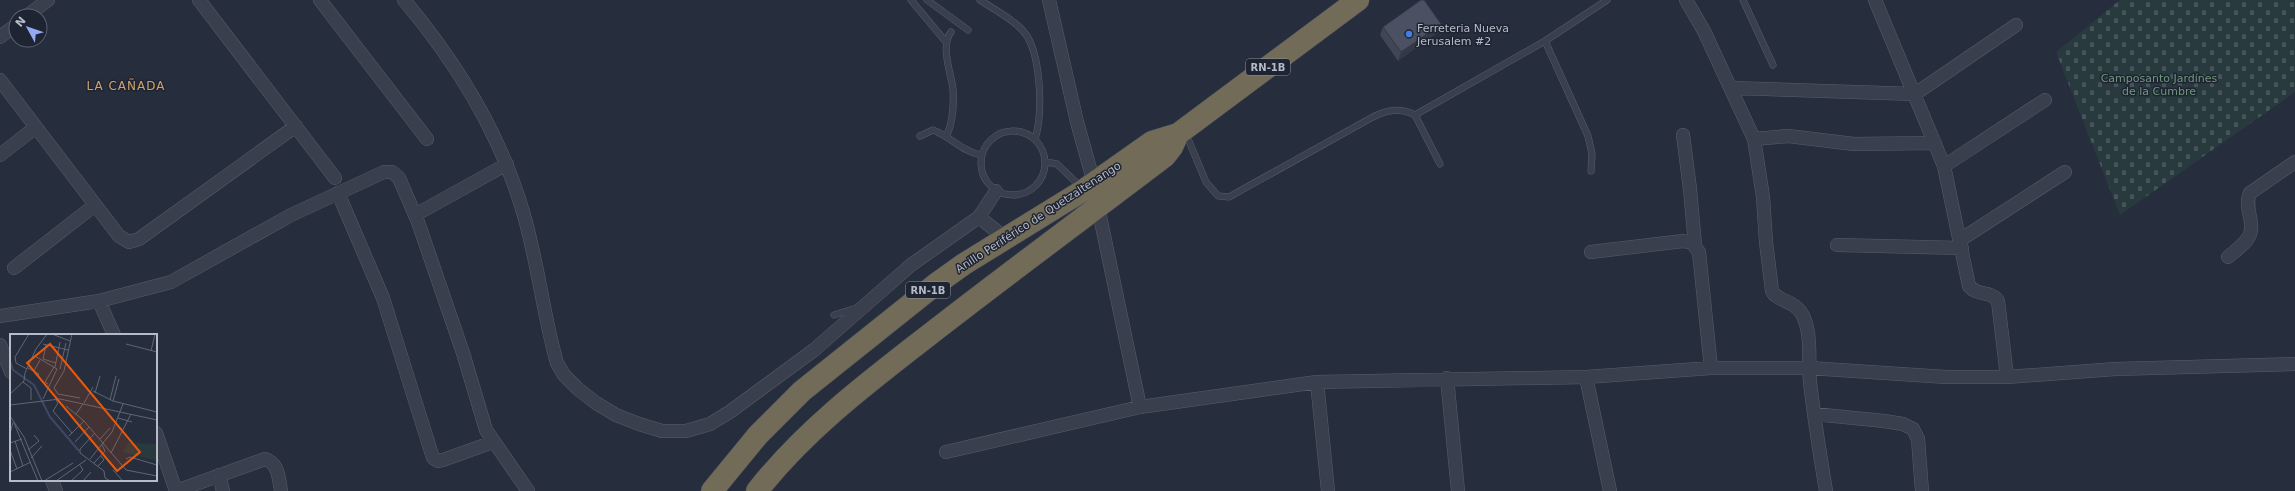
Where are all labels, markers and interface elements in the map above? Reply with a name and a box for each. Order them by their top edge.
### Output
north arrow [8,8,48,48]
text: N [13,14,29,30]
place label: Ferreteria Nueva Jerusalem #2 [1416,22,1509,48]
marker: Ferreteria Nueva Jerusalem #2 [1404,29,1414,39]
road number: RN-1B [1246,59,1290,75]
park label: Camposanto Jardínes de la Cumbre [2101,72,2218,98]
district label: LA CAÑADA [87,78,166,93]
street label: Anillo Periférico de Quetzaltenango [953,159,1123,276]
road number: RN-1B [906,282,950,298]
inset map [10,334,157,481]

